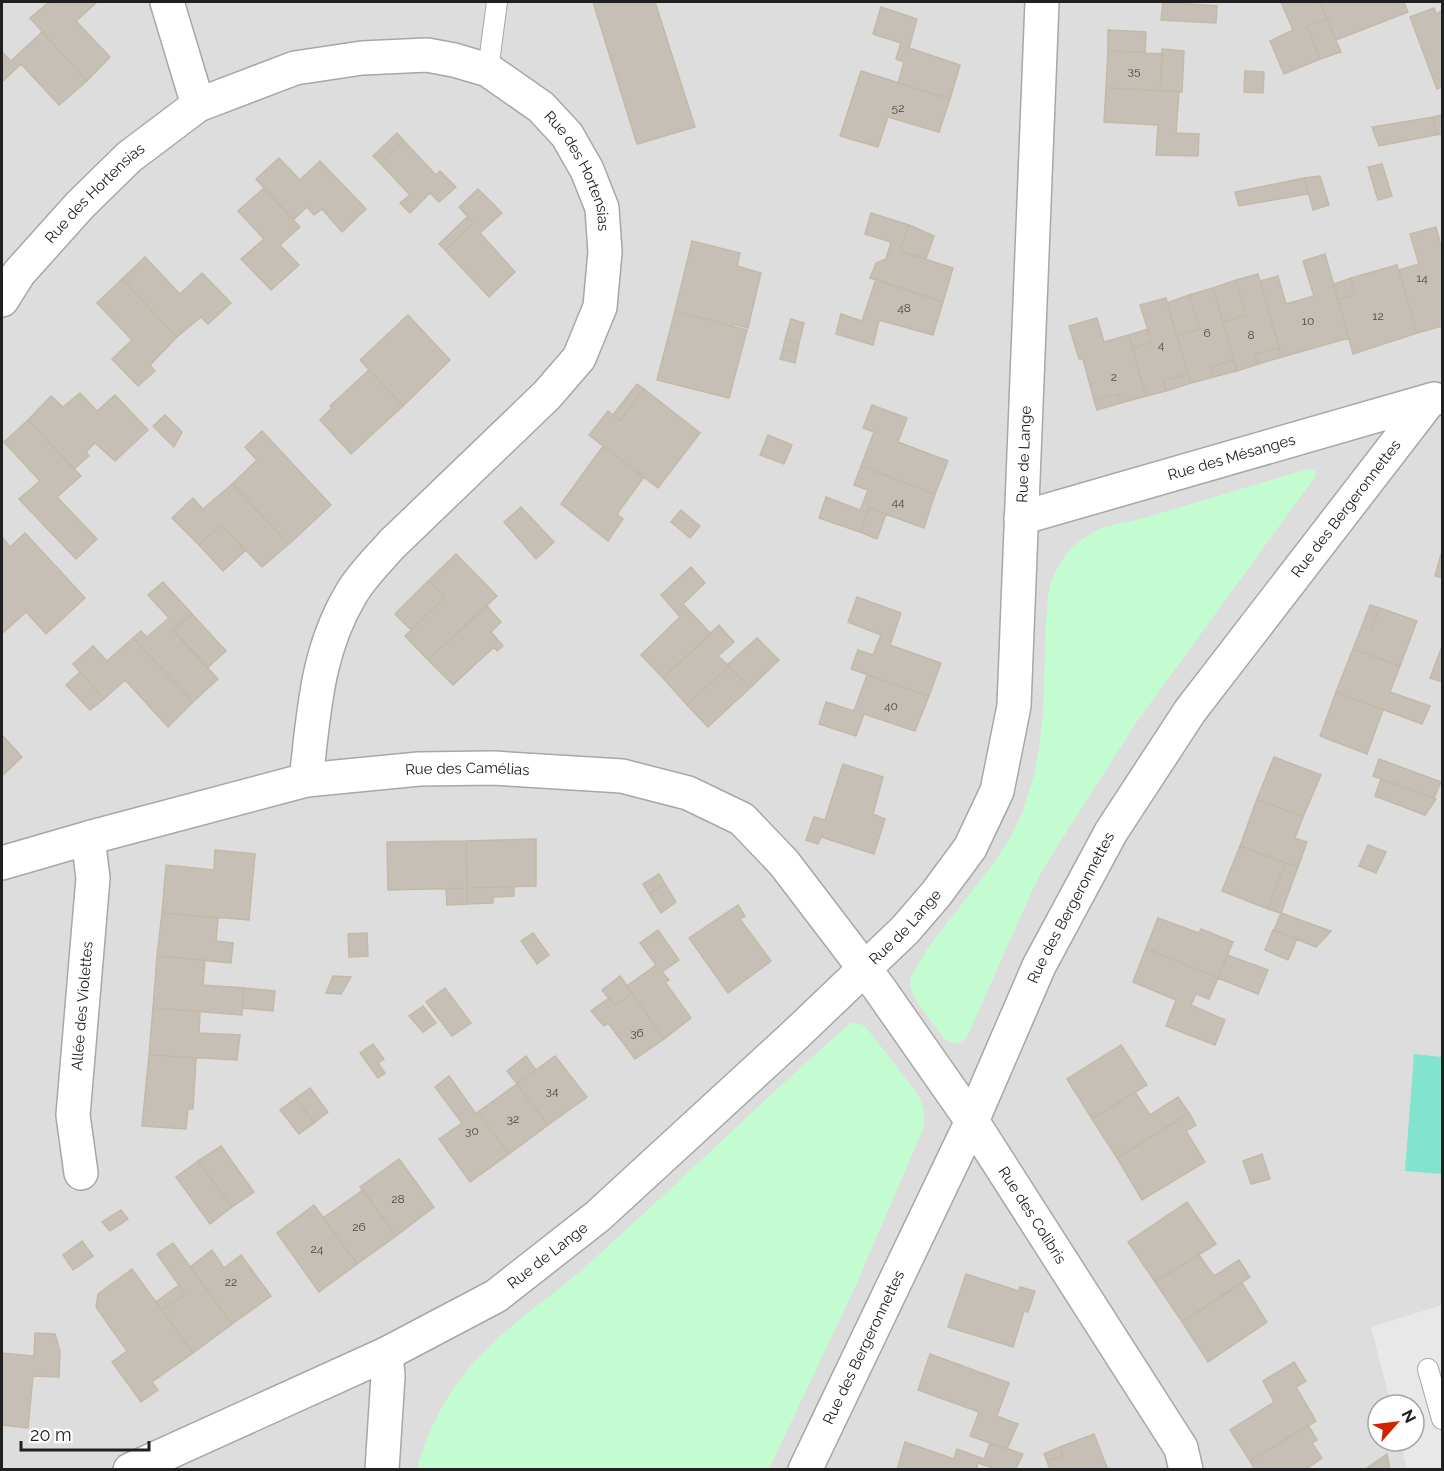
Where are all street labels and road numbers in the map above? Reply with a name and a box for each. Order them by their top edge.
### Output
street label: Rue des Hortensias [540,107,613,232]
street label: Rue des Hortensias [41,139,148,247]
street label: Rue de Lange [1013,405,1035,503]
street label: Rue des Mésanges [1166,430,1297,484]
street label: Rue des Bergeronnettes [1287,436,1405,581]
street label: Rue des Camélias [404,759,530,779]
street label: Rue des Bergeronnettes [1024,829,1118,986]
street label: Rue de Lange [865,885,945,968]
street label: Allée des Violettes [68,941,97,1071]
street label: Rue des Colibris [994,1163,1070,1267]
street label: Rue de Lange [504,1218,591,1293]
street label: Rue des Bergeronnettes [819,1267,908,1427]

